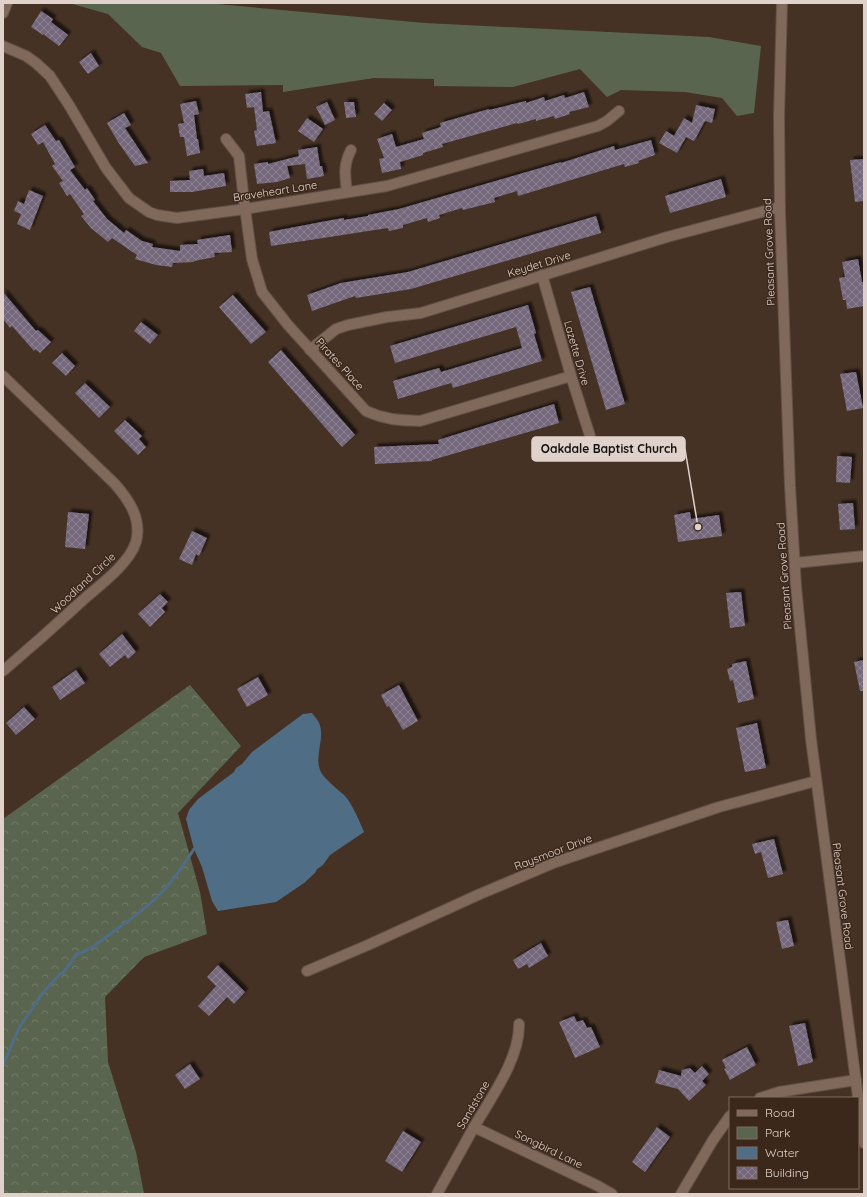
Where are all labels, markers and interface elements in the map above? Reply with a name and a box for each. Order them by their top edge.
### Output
street label: Braveheart Lane [232,177,318,205]
street label: Pleasant Grove Road [760,198,778,306]
street label: Keydet Drive [506,248,572,280]
street label: Lazette Drive [561,319,593,387]
street label: Pirates Place [313,335,367,393]
callout: Oakdale Baptist Church [532,437,685,461]
text: Oakdale Baptist Church [541,441,677,456]
street label: Pleasant Grove Road [773,522,795,630]
street label: Woodland Circle [48,549,118,617]
street label: Raysmoor Drive [512,831,594,873]
street label: Pleasant Grove Road [830,842,856,950]
street label: Sandstone [453,1078,493,1132]
legend [729,1097,859,1189]
text: Road [765,1105,795,1120]
text: Park [765,1125,790,1140]
street label: Songbird Lane [513,1127,585,1171]
text: Water [765,1145,800,1160]
text: Building [765,1165,809,1180]

